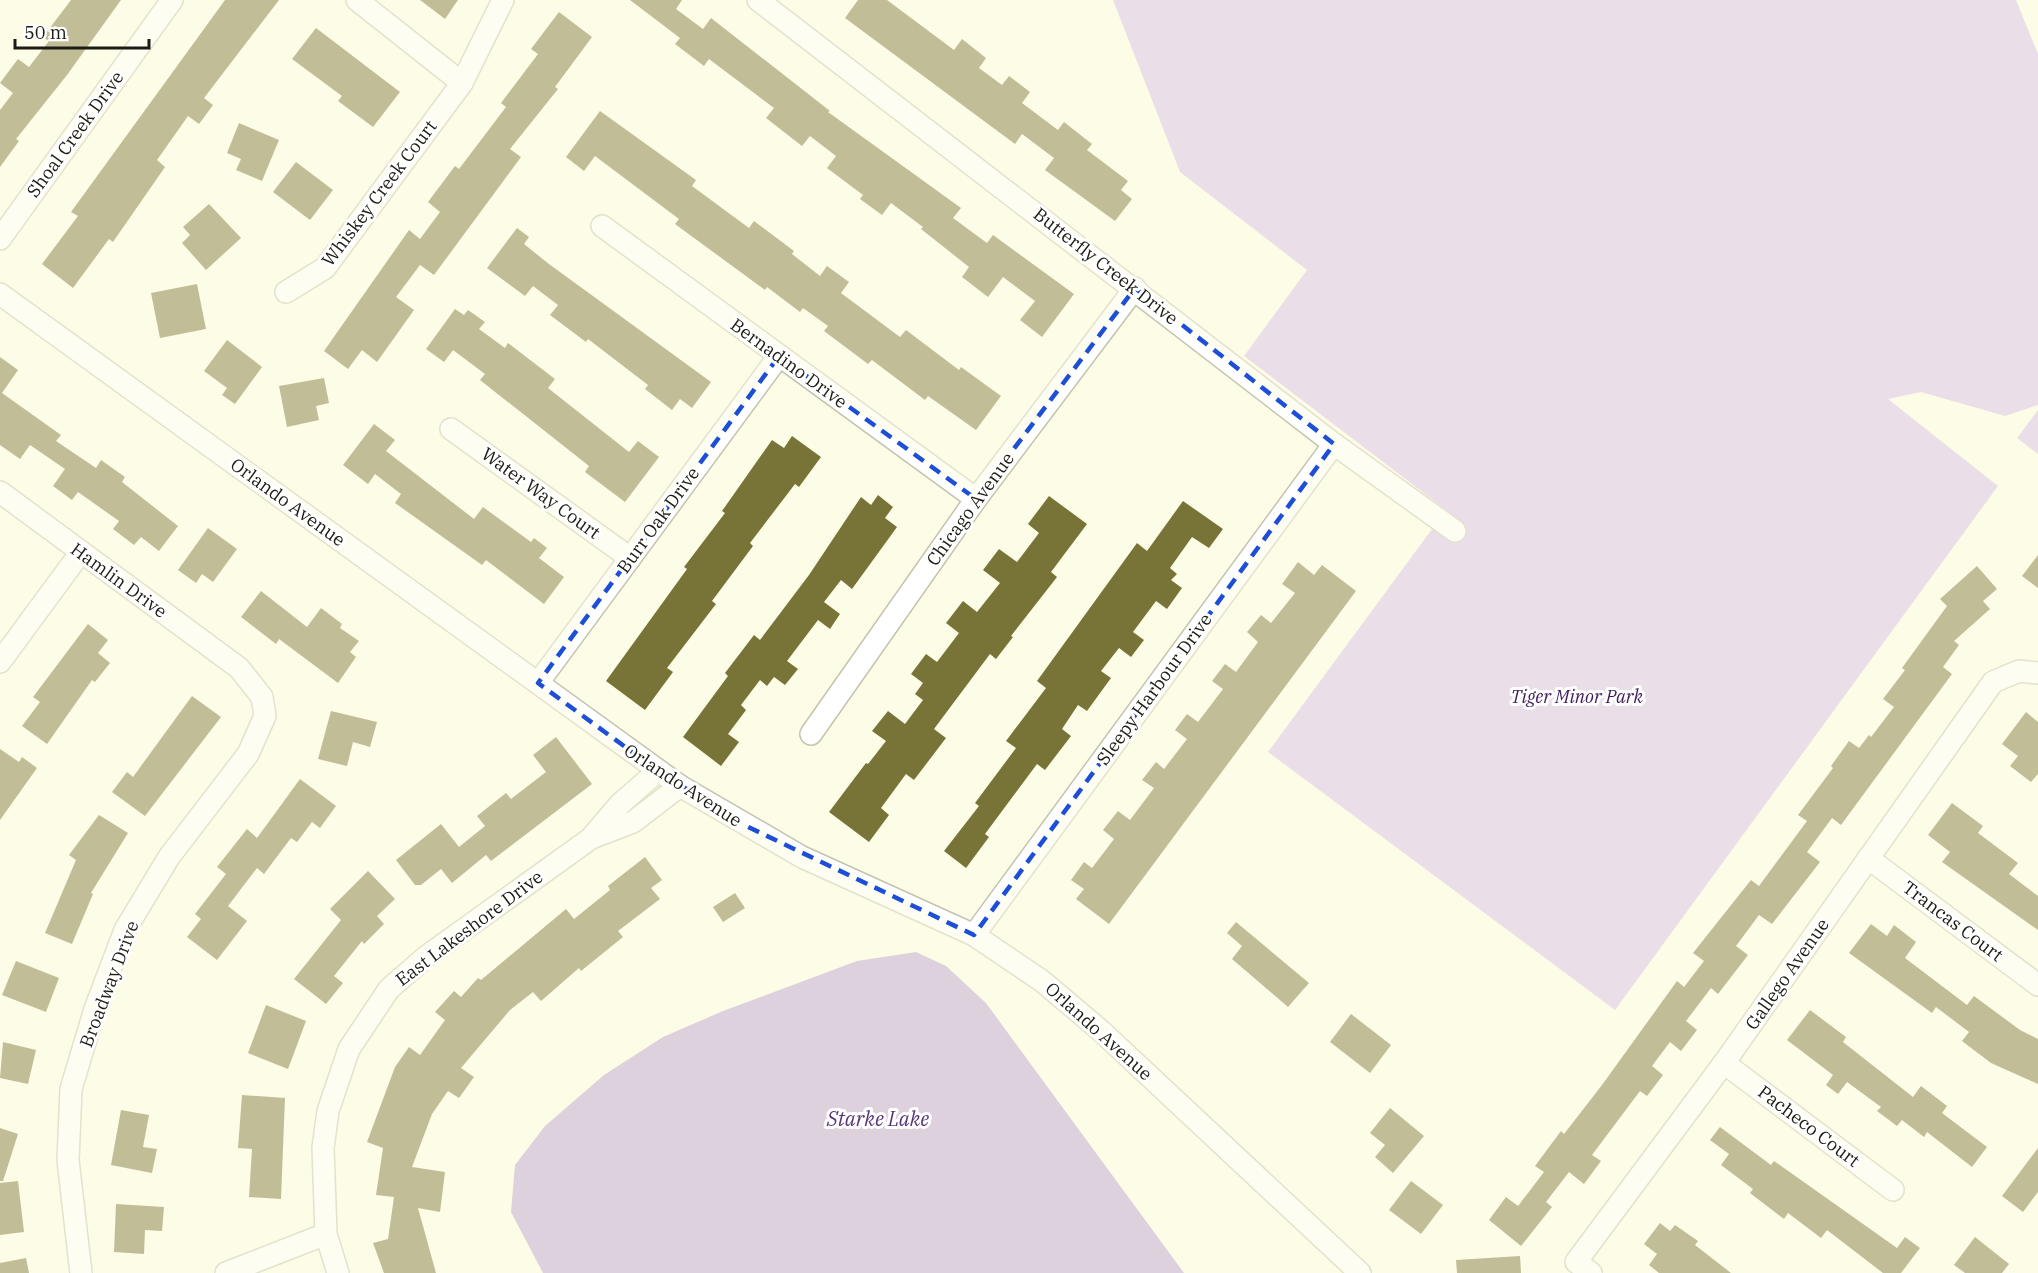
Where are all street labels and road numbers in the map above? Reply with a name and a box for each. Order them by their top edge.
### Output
street label: Shoal Creek Drive [22,66,128,202]
street label: Whiskey Creek Court [316,115,442,271]
street label: Butterfly Creek Drive [1029,202,1183,330]
street label: Bernadino Drive [726,313,852,413]
street label: Water Way Court [477,442,605,544]
street label: Chicago Avenue [921,448,1019,570]
street label: Orlando Avenue [226,453,350,551]
street label: Burr Oak Drive [612,462,704,578]
street label: Hamlin Drive [66,537,172,623]
street label: Sleepy Harbour Drive [1091,609,1217,769]
street label: Orlando Avenue [620,738,746,832]
street label: East Lakeshore Drive [391,865,547,991]
street label: Trancas Court [1898,876,2008,966]
street label: Gallego Avenue [1740,914,1834,1034]
street label: Broadway Drive [74,917,144,1051]
street label: Orlando Avenue [1041,977,1157,1085]
street label: Pacheco Court [1753,1080,1865,1172]

